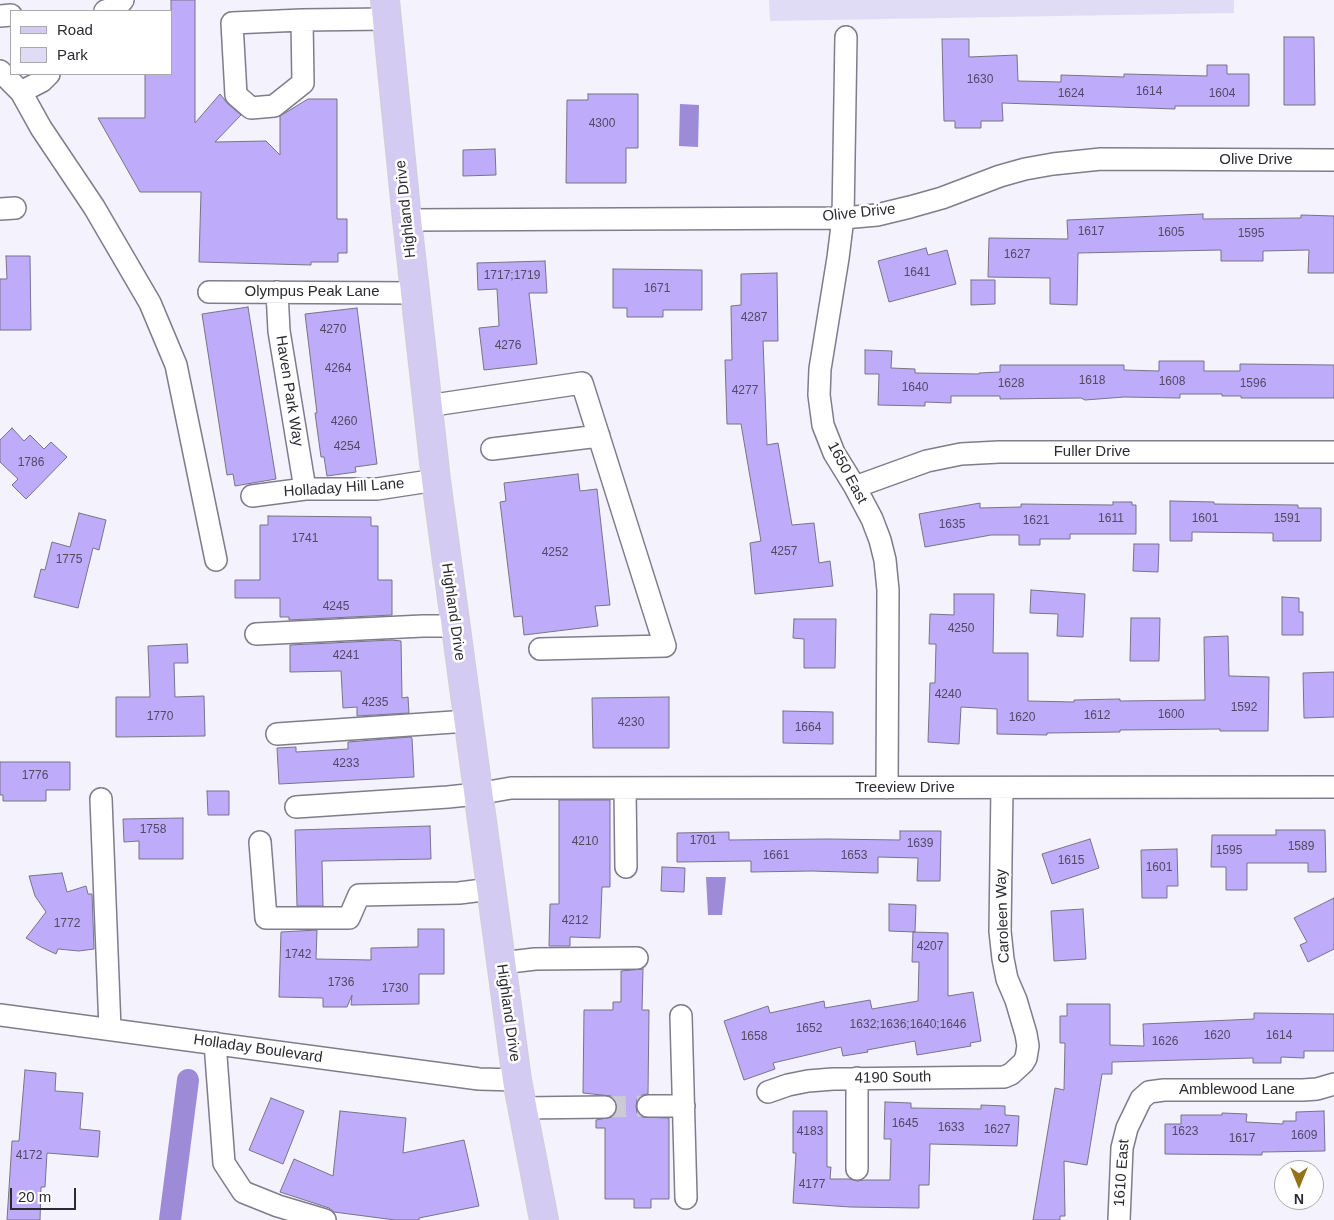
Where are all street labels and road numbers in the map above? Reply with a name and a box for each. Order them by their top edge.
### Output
street label: Olive Drive [1219,151,1293,169]
street label: Highland Drive [392,159,420,259]
street label: Olive Drive [822,200,896,226]
street label: Olympus Peak Lane [244,283,380,301]
street label: Haven Park Way [271,334,307,448]
street label: 1650 East [823,439,871,507]
street label: Fuller Drive [1054,443,1130,461]
street label: Holladay Hill Lane [283,475,405,501]
street label: Highland Drive [437,562,469,662]
street label: Treeview Drive [855,779,955,797]
street label: Caroleen Way [992,868,1014,964]
street label: Highland Drive [492,963,524,1063]
street label: Holladay Boulevard [192,1031,324,1067]
street label: 4190 South [854,1068,932,1088]
street label: Amblewood Lane [1179,1081,1295,1099]
street label: 1610 East [1111,1139,1133,1207]

